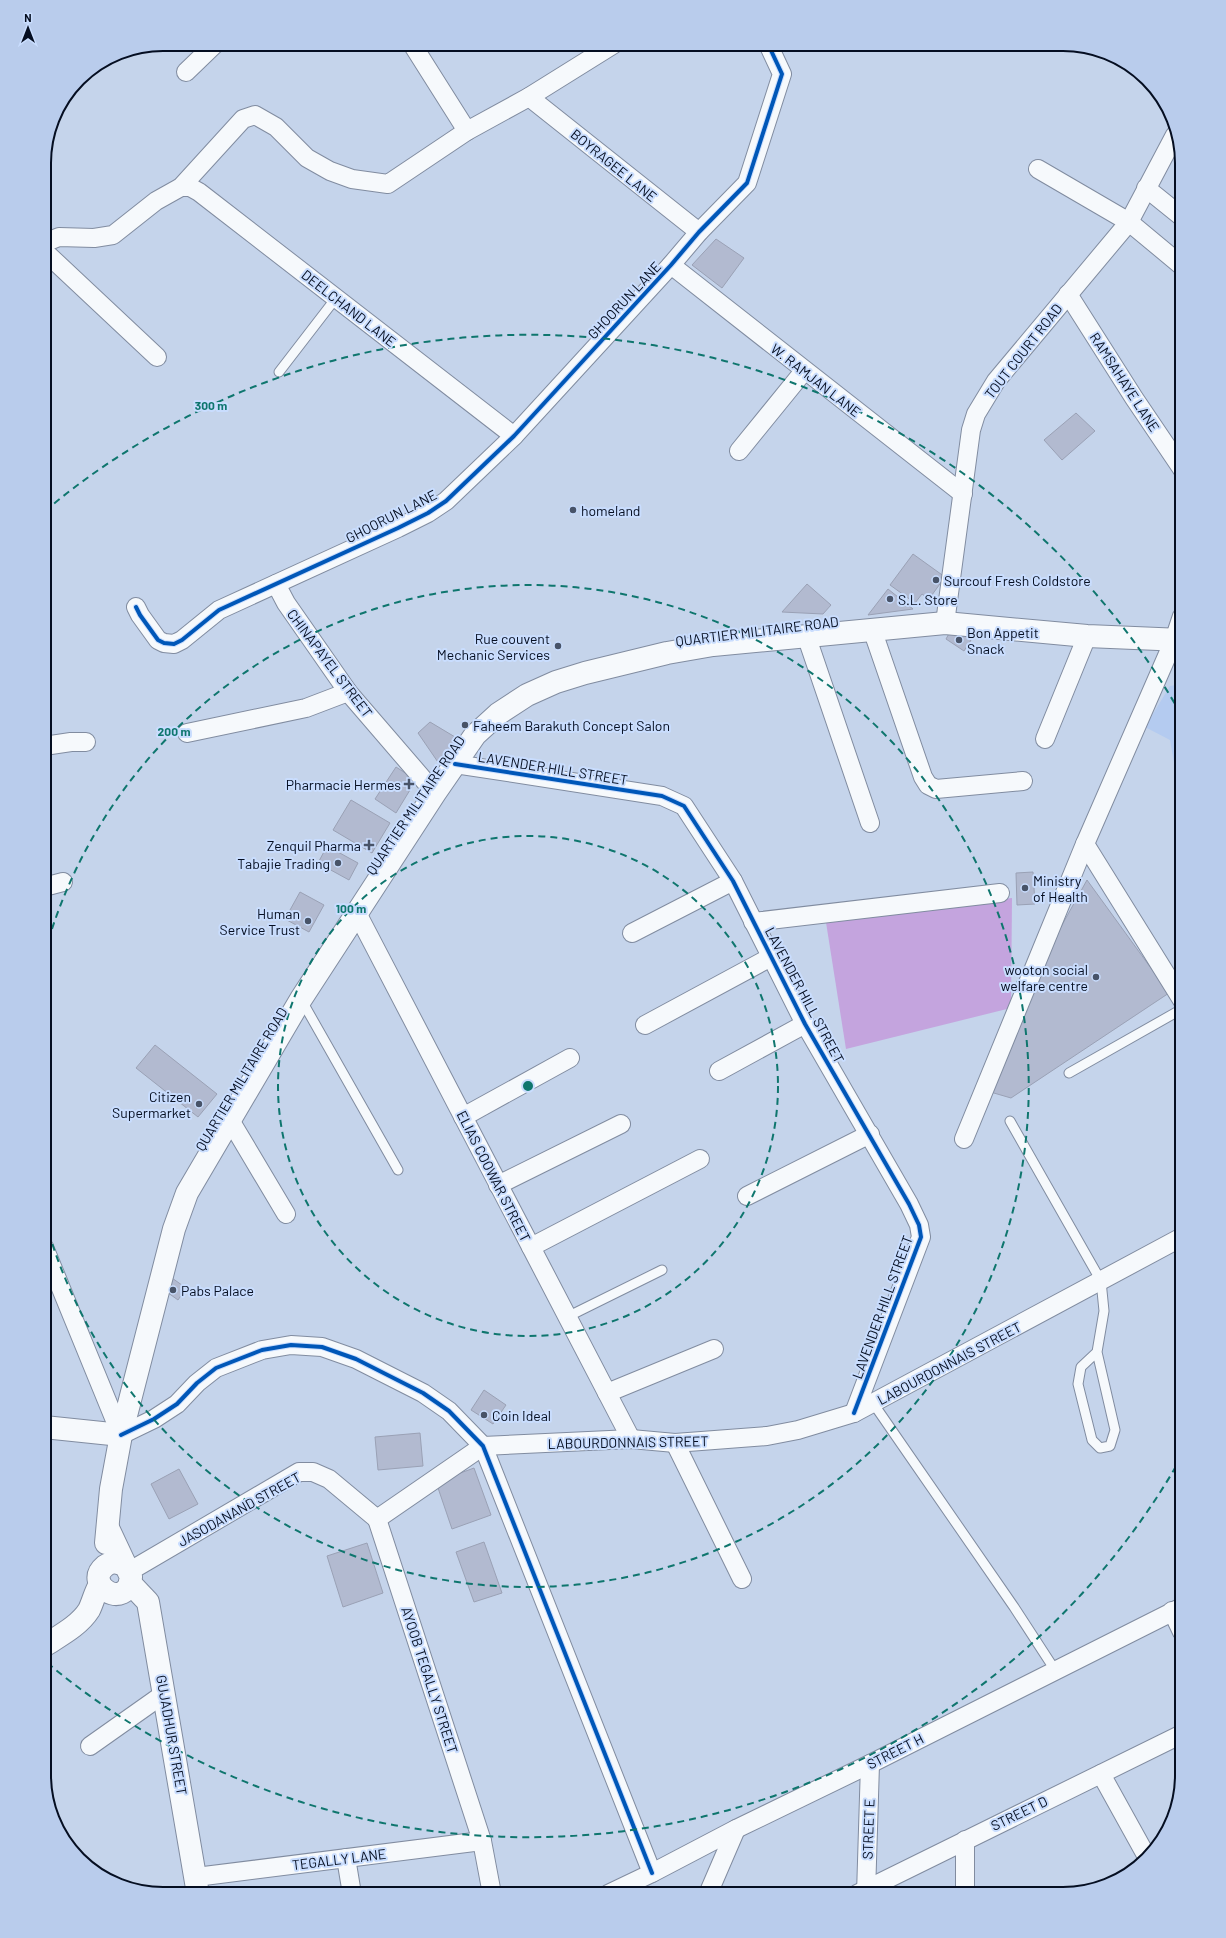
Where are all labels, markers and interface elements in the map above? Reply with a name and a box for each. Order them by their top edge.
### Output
north arrow [8,8,48,48]
text: N [24,11,32,24]
street label: BOYRAGEE LANE [568,125,660,205]
street label: GHOORUN LANE [584,258,664,342]
street label: DEELCHAND LANE [298,266,400,350]
street label: TOUT COURT ROAD [981,300,1065,402]
street label: RAMSAHAYE LANE [1087,329,1163,435]
street label: W. RAMJAN LANE [768,340,864,420]
text: 300 m [195,398,227,412]
street label: GHOORUN LANE [343,486,439,546]
place label: homeland [581,502,641,519]
marker: homeland [568,505,578,515]
place label: Surcouf Fresh Coldstore [944,572,1091,589]
marker: Surcouf Fresh Coldstore [931,575,941,585]
place label: S.L. Store [898,591,958,608]
marker: S.L. Store [885,594,895,604]
street label: CHINAPAYEL STREET [284,606,376,720]
street label: QUARTIER MILITAIRE ROAD [674,613,840,649]
place label: Bon Appetit Snack [967,624,1039,657]
place label: Rue couvent Mechanic Services [437,630,550,663]
marker: Bon Appetit Snack [954,635,964,645]
marker: Rue couvent Mechanic Services [553,641,563,651]
place label: Faheem Barakuth Concept Salon [473,717,670,734]
marker: Faheem Barakuth Concept Salon [460,720,470,730]
text: 200 m [158,724,190,738]
street label: QUARTIER MILITAIRE ROAD [362,732,468,878]
street label: LAVENDER HILL STREET [477,748,629,788]
place label: Pharmacie Hermes [286,776,401,793]
marker: Pharmacie Hermes [404,779,414,789]
place label: Zenquil Pharma [267,837,361,854]
marker: Zenquil Pharma [364,840,374,850]
place label: Tabajie Trading [237,855,330,872]
marker: Tabajie Trading [333,858,343,868]
place label: Ministry of Health [1033,872,1088,905]
marker: Ministry of Health [1020,883,1030,893]
text: 100 m [336,901,366,915]
place label: Human Service Trust [220,905,300,938]
marker: Human Service Trust [303,916,313,926]
street label: LAVENDER HILL STREET [762,924,848,1066]
place label: wooton social welfare centre [1000,961,1088,994]
marker: wooton social welfare centre [1091,972,1101,982]
street label: QUARTIER MILITAIRE ROAD [191,1004,291,1154]
centre of rings [521,1079,535,1093]
place label: Citizen Supermarket [112,1088,191,1121]
marker: Citizen Supermarket [194,1099,204,1109]
street label: ELIAS COOWAR STREET [454,1108,535,1244]
street label: LAVENDER HILL STREET [848,1233,916,1381]
place label: Pabs Palace [181,1282,254,1299]
marker: Pabs Palace [168,1285,178,1295]
street label: LABOURDONNAIS STREET [874,1318,1024,1408]
place label: Coin Ideal [492,1407,551,1424]
marker: Coin Ideal [479,1410,489,1420]
street label: LABOURDONNAIS STREET [548,1432,708,1452]
street label: JASODANAND STREET [175,1468,303,1550]
street label: AYOOB TEGALLY STREET [398,1605,462,1756]
street label: GUJADHUR STREET [153,1674,191,1796]
street label: STREET H [864,1730,926,1772]
street label: STREET D [988,1792,1050,1834]
street label: STREET E [858,1798,878,1860]
street label: TEGALLY LANE [291,1845,387,1873]

